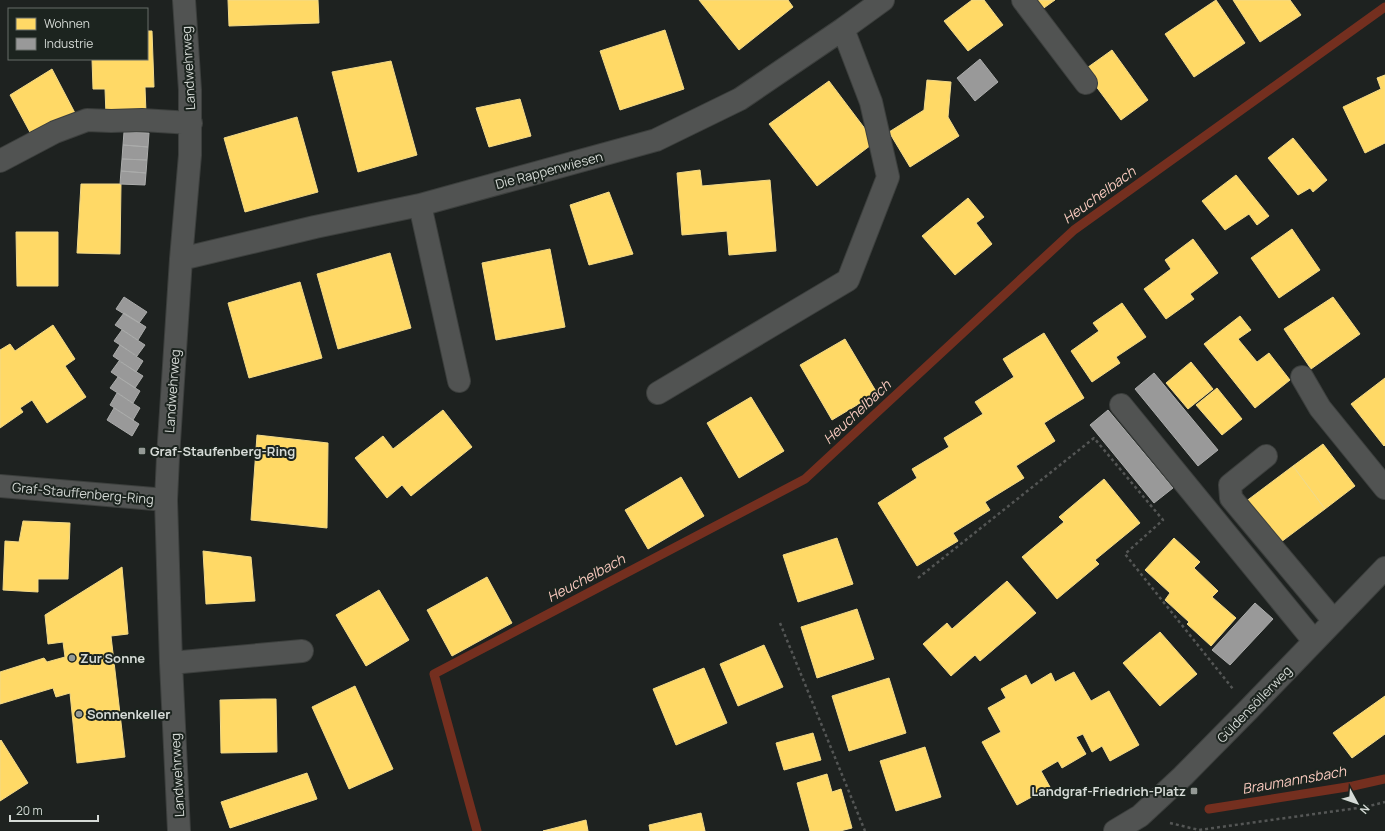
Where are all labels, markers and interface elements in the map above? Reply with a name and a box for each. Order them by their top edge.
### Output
legend [8,8,148,60]
text: Wohnen [44,15,90,32]
street label: Landwehrweg [177,26,199,110]
text: Industrie [44,35,93,52]
street label: Die Rappenwiesen [493,147,605,193]
water label: Heuchelbach [1058,161,1140,227]
street label: Landwehrweg [160,348,184,434]
water label: Heuchelbach [819,375,895,448]
place label: Graf-Staufenberg-Ring [150,442,295,460]
marker: Graf-Staufenberg-Ring [137,446,147,456]
street label: Graf-Stauffenberg-Ring [11,478,155,508]
water label: Heuchelbach [543,549,629,606]
place label: Zur Sonne [80,649,145,667]
marker: Zur Sonne [67,653,77,663]
street label: Güldensöllerweg [1213,662,1295,746]
place label: Sonnenkeller [87,705,171,723]
marker: Sonnenkeller [74,709,84,719]
street label: Landwehrweg [166,733,188,817]
water label: Braumannsbach [1240,761,1348,798]
place label: Landgraf-Friedrich-Platz [1031,782,1186,800]
north arrow [1337,783,1377,823]
marker: Landgraf-Friedrich-Platz [1189,786,1199,796]
scale bar [10,797,98,823]
text: 20 m [16,802,43,819]
text: N [1357,802,1373,818]

